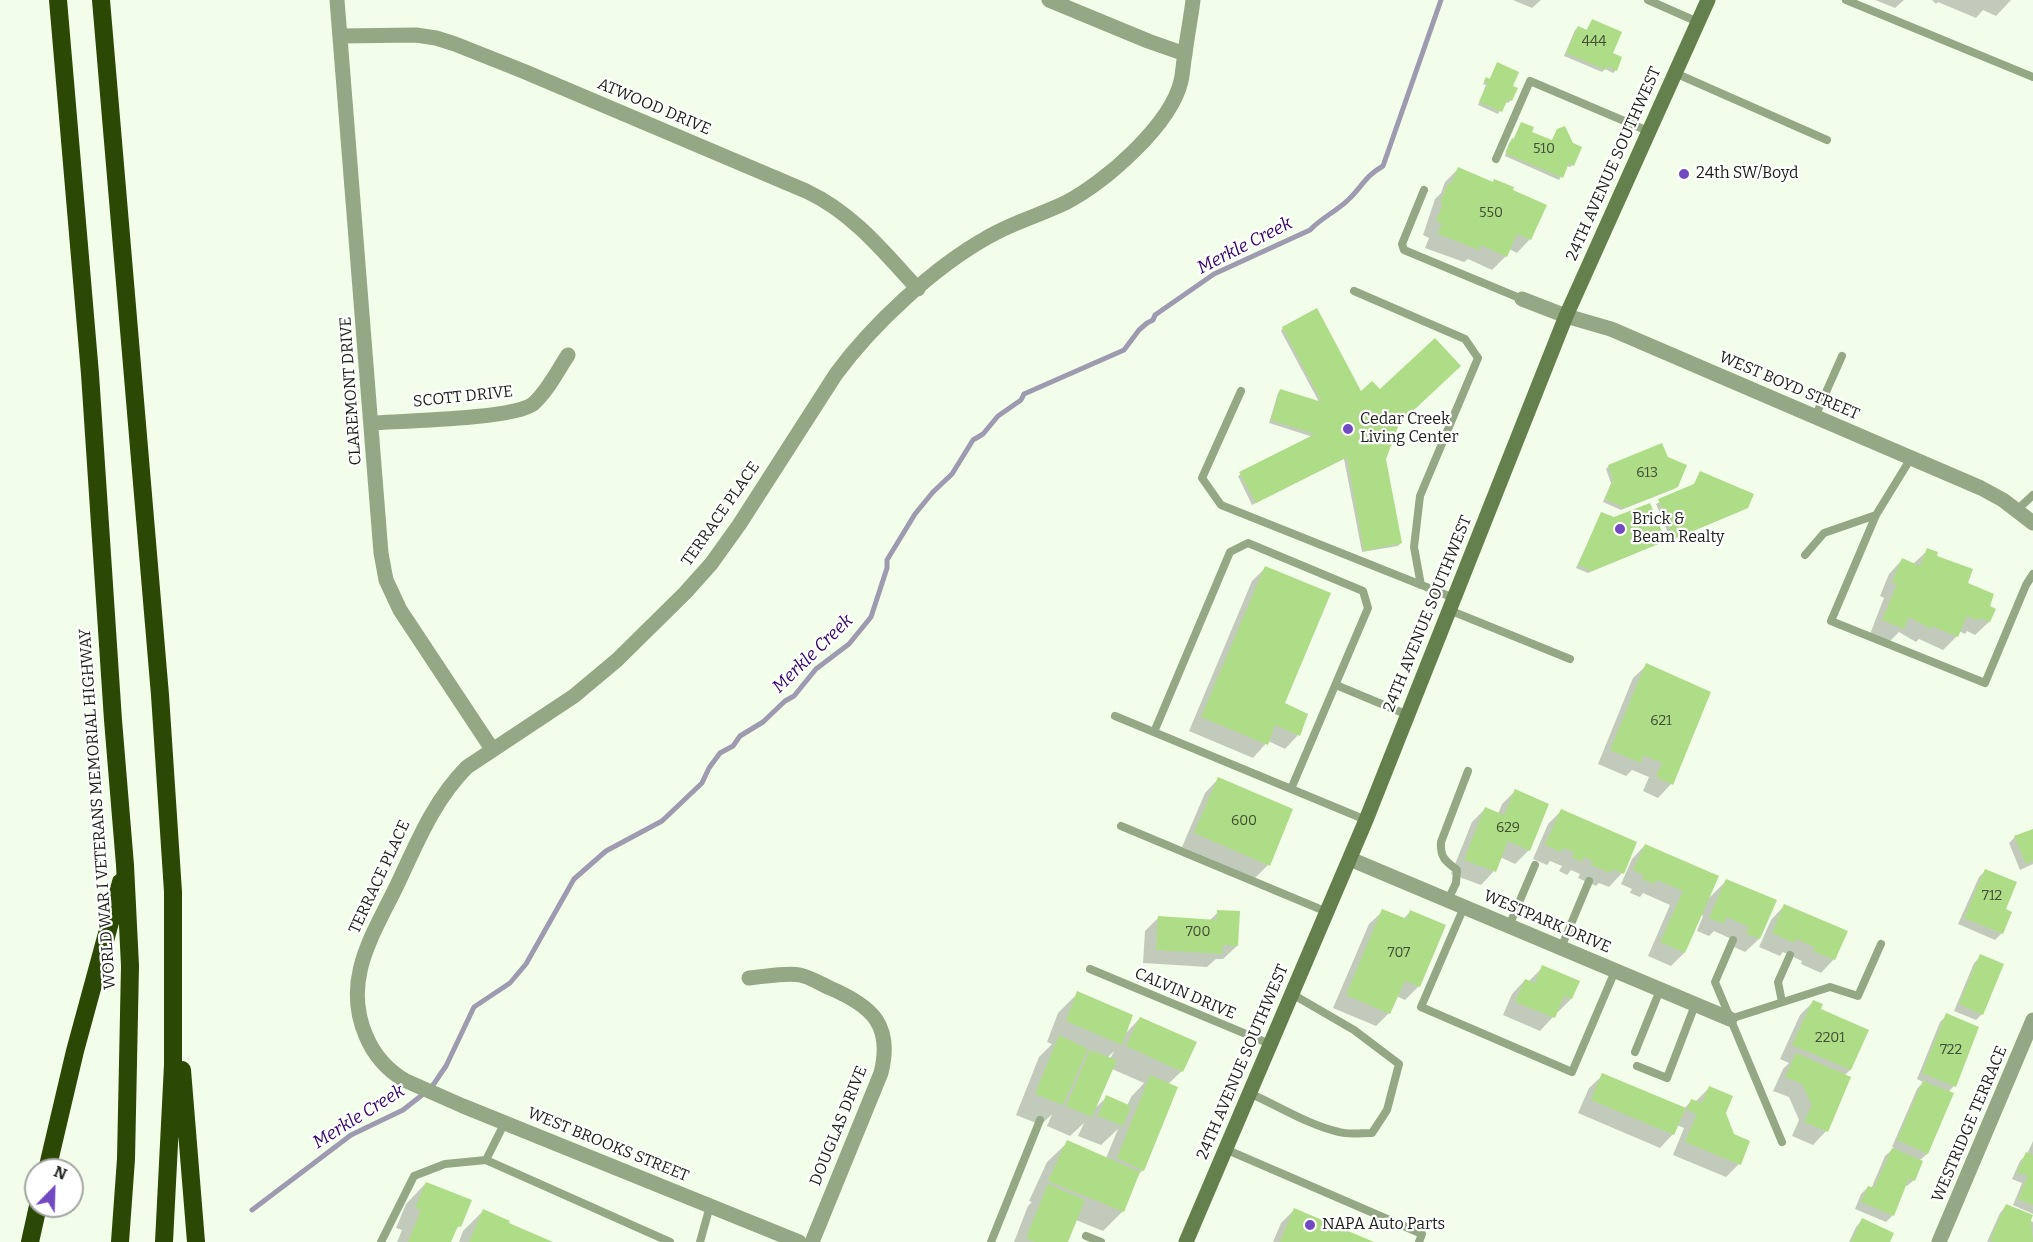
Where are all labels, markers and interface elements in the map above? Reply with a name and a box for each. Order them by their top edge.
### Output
house number: 444 [1582,34,1606,50]
street label: 24TH AVENUE SOUTHWEST [1562,64,1666,264]
street label: ATWOOD DRIVE [594,74,714,140]
house number: 510 [1533,141,1555,157]
place label: 24th SW/Boyd [1696,164,1798,184]
marker: 24th SW/Boyd [1677,167,1691,181]
house number: 550 [1479,205,1503,221]
water label: Merkle Creek [1194,213,1296,279]
street label: CLAREMONT DRIVE [336,316,366,466]
street label: WEST BOYD STREET [1716,348,1862,424]
street label: SCOTT DRIVE [412,382,514,412]
place label: Cedar Creek Living Center [1360,410,1459,448]
marker: Cedar Creek Living Center [1341,422,1355,436]
street label: TERRACE PLACE [678,458,764,570]
house number: 613 [1636,465,1658,481]
place label: Brick & Beam Realty [1632,510,1724,548]
street label: 24TH AVENUE SOUTHWEST [1380,513,1476,715]
marker: Brick & Beam Realty [1613,522,1627,536]
water label: Merkle Creek [768,610,858,698]
street label: WORLD WAR I VETERANS MEMORIAL HIGHWAY [76,628,120,990]
house number: 621 [1650,713,1672,729]
house number: 600 [1231,813,1257,829]
street label: TERRACE PLACE [345,817,415,937]
house number: 629 [1496,820,1520,836]
street label: WESTPARK DRIVE [1480,886,1614,958]
house number: 712 [1982,888,2002,904]
house number: 700 [1186,924,1210,940]
house number: 707 [1388,945,1410,961]
street label: 24TH AVENUE SOUTHWEST [1193,962,1293,1162]
street label: CALVIN DRIVE [1131,964,1239,1024]
house number: 2201 [1815,1030,1845,1046]
house number: 722 [1940,1042,1962,1058]
street label: WESTRIDGE TERRACE [1928,1043,2012,1205]
street label: DOUGLAS DRIVE [806,1063,872,1189]
water label: Merkle Creek [309,1080,409,1154]
street label: WEST BROOKS STREET [524,1104,692,1186]
north arrow [24,1158,84,1218]
text: N [51,1162,70,1184]
place label: NAPA Auto Parts [1322,1215,1445,1235]
marker: NAPA Auto Parts [1303,1218,1317,1232]

